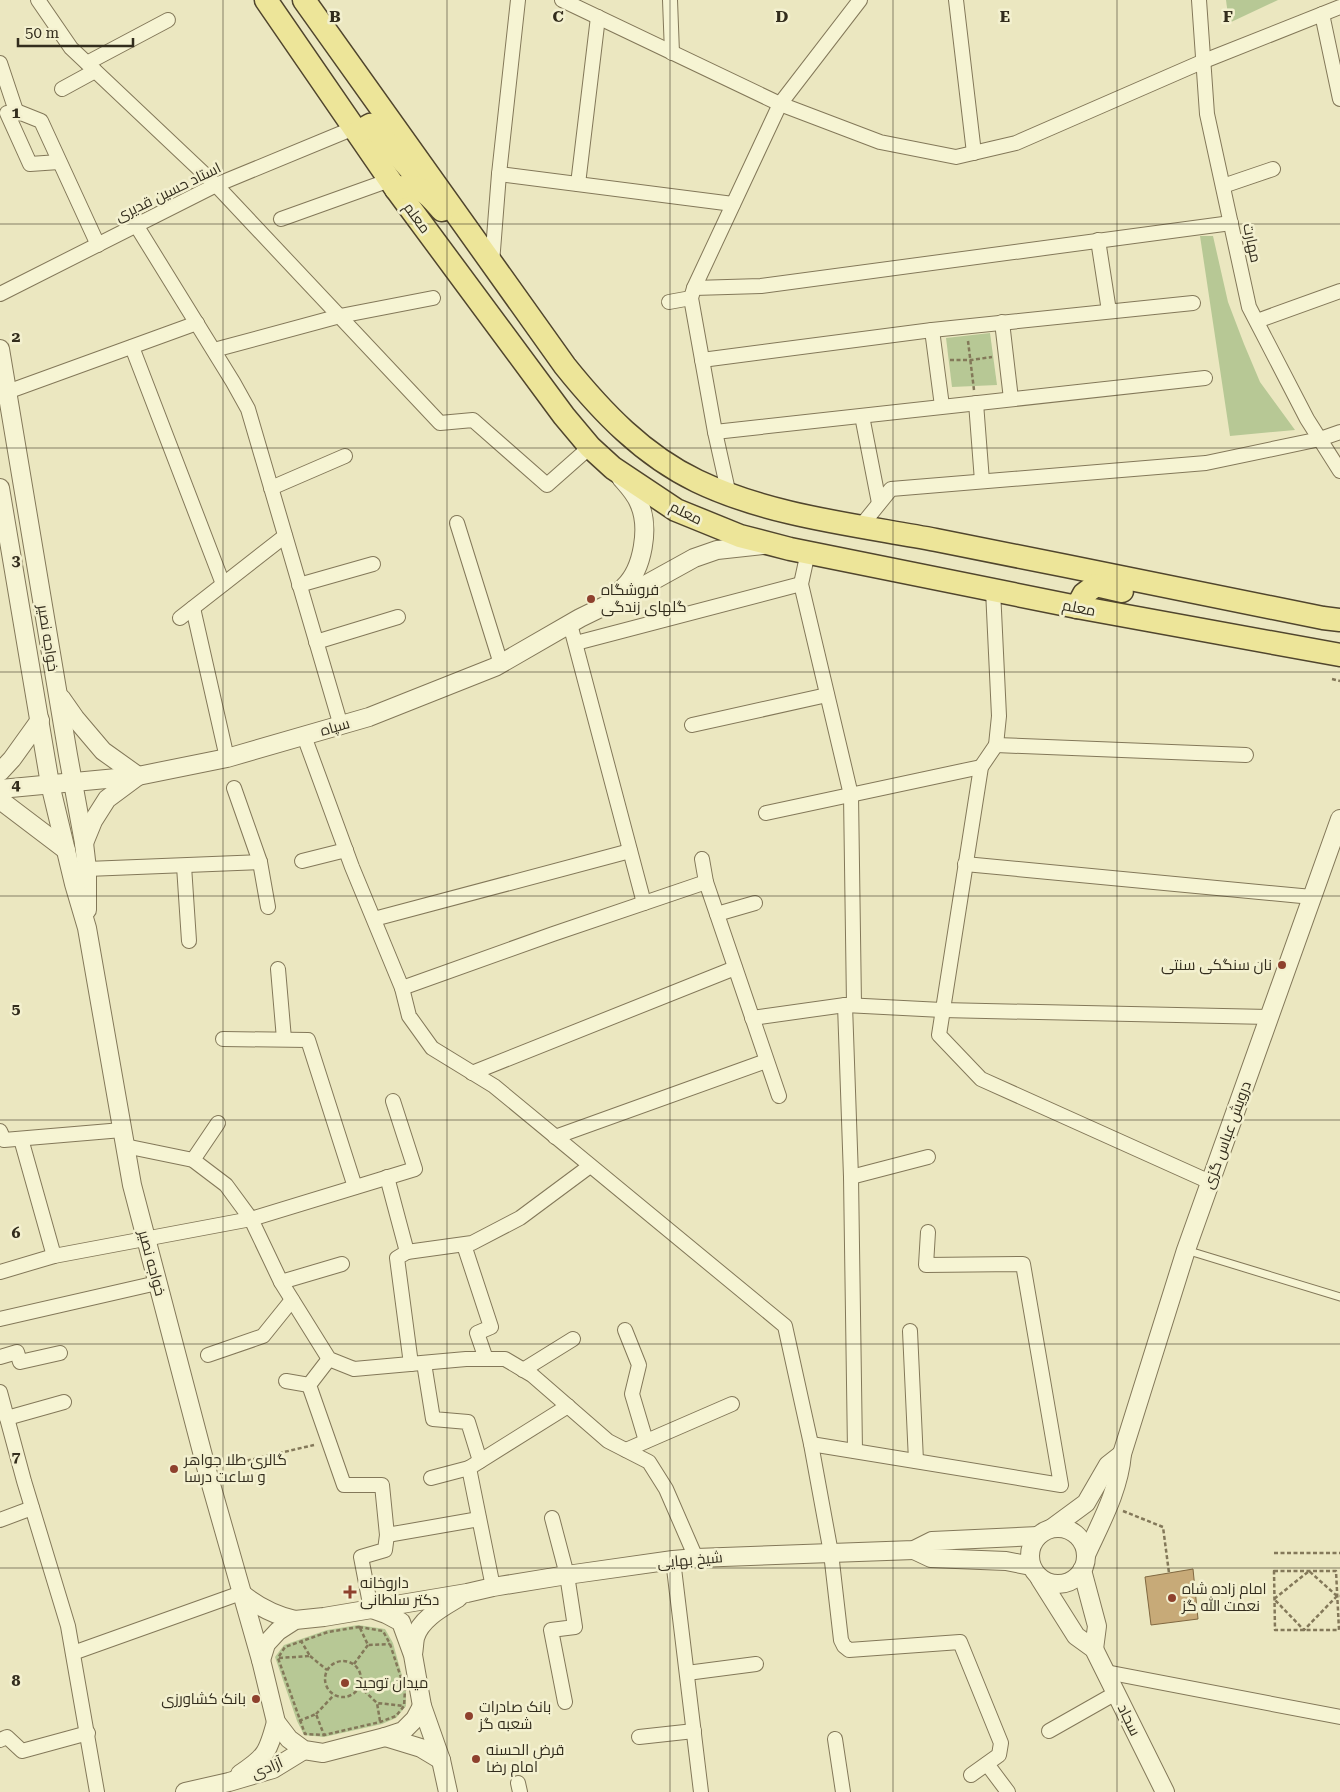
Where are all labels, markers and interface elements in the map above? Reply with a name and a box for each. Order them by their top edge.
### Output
text: B [329,7,341,26]
text: C [552,7,564,26]
text: D [776,7,789,26]
text: E [1000,7,1010,26]
text: F [1223,7,1233,26]
scale bar [18,15,132,47]
text: 50 m [25,24,60,42]
text: 1 [12,103,21,122]
street label: استاد حسین قدیری [112,159,224,226]
street label: معلم [399,199,434,237]
street label: مهارت [1238,222,1265,265]
text: 2 [12,327,21,346]
street label: معلم [666,498,705,529]
text: 3 [12,551,21,570]
place label: فروشگاه گلهای زندگی [601,581,687,617]
marker: فروشگاه گلهای زندگی [585,593,597,605]
street label: معلم [1061,596,1097,621]
street label: خواجه نصیر [34,602,62,673]
street label: سپاه [318,714,352,741]
text: 4 [12,775,21,794]
place label: نان سنگکی سنتی [1161,956,1272,975]
marker: نان سنگکی سنتی [1276,959,1288,971]
text: 5 [12,999,21,1018]
street label: درویش عباس گزی [1199,1079,1256,1192]
text: 6 [12,1223,21,1242]
street label: خواجه نصیر [134,1227,169,1298]
text: 7 [12,1447,21,1466]
place label: گالری طلا جواهر و ساعت درسا [183,1451,287,1486]
marker: گالری طلا جواهر و ساعت درسا [168,1463,180,1475]
street label: شیخ بهایی [657,1548,724,1574]
place label: داروخانه دکتر سلطانی [360,1574,439,1610]
place label: امام زاده شاه نعمت الله گز [1181,1580,1267,1615]
marker: داروخانه دکتر سلطانی [344,1586,356,1598]
marker: امام زاده شاه نعمت الله گز [1166,1592,1178,1604]
text: 8 [12,1671,21,1690]
place label: میدان توحید [355,1674,428,1693]
marker: میدان توحید [339,1677,351,1689]
place label: بانک کشاورزی [161,1690,246,1709]
marker: بانک کشاورزی [250,1693,262,1705]
place label: بانک صادرات شعبه گز [478,1698,551,1733]
street label: سجاد [1114,1701,1144,1739]
marker: بانک صادرات شعبه گز [463,1710,475,1722]
place label: قرض الحسنه امام رضا [486,1741,564,1777]
street label: آزادی [248,1753,286,1784]
marker: قرض الحسنه امام رضا [470,1753,482,1765]

